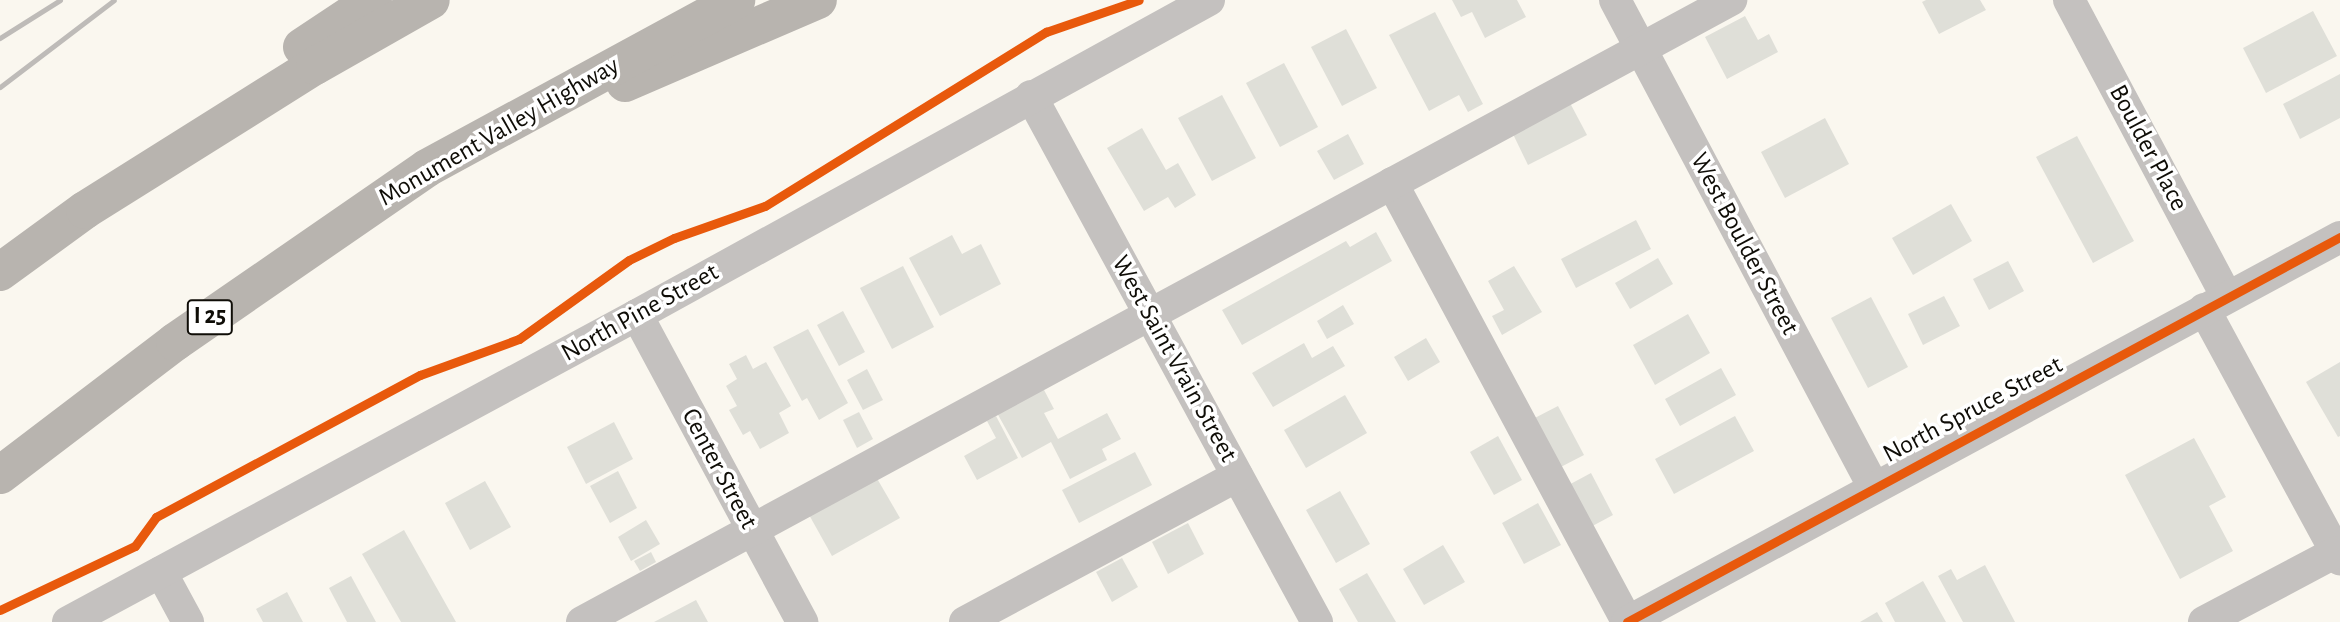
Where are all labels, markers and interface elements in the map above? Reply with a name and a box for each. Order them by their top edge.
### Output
street label: Monument Valley Highway [373,50,625,214]
street label: Boulder Place [2102,80,2194,216]
street label: West Boulder Street [1683,148,1805,340]
street label: West Saint Vrain Street [1104,250,1244,468]
street label: North Pine Street [556,257,724,369]
road number: I 25 [186,296,234,338]
street label: North Spruce Street [1878,350,2068,470]
street label: Center Street [674,403,764,535]

